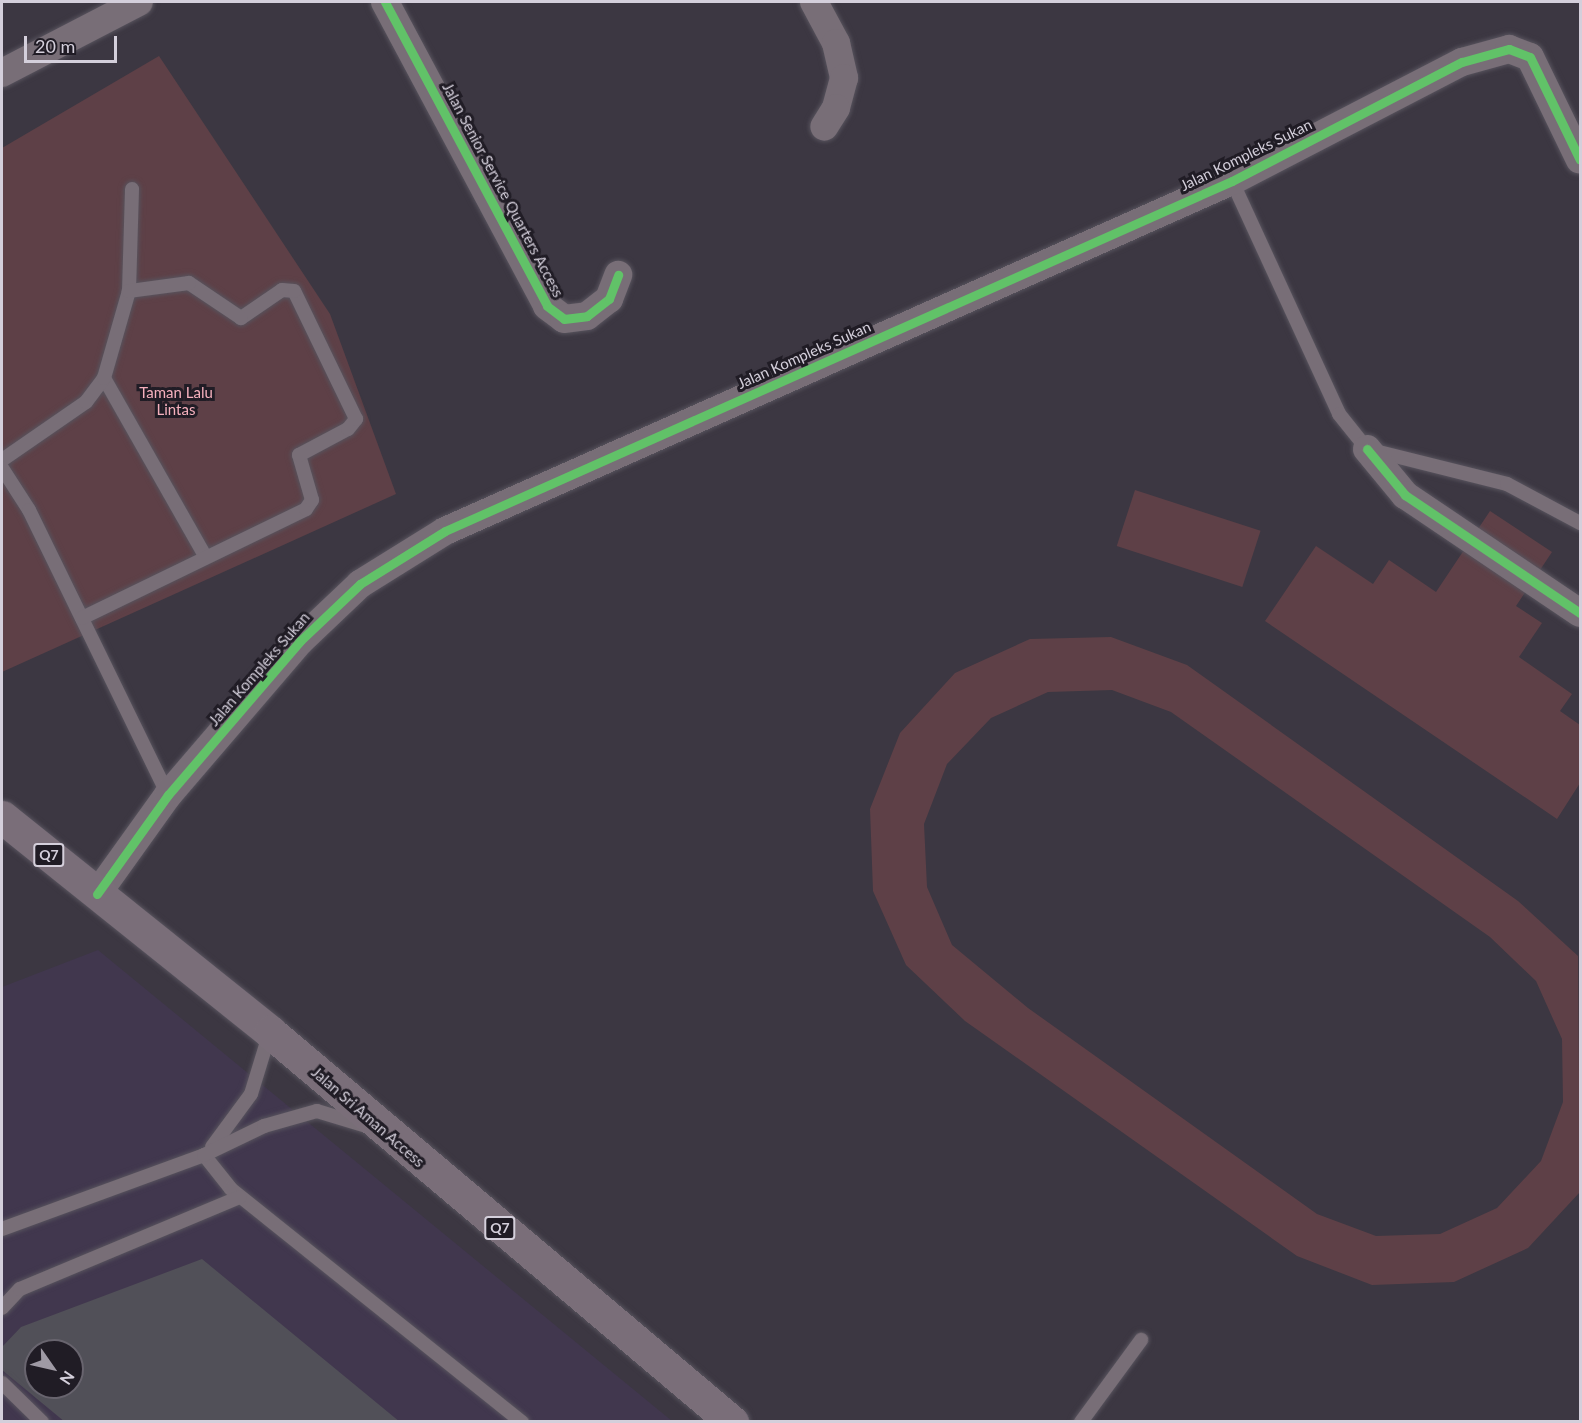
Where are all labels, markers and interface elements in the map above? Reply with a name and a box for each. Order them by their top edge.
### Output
scale bar [27,24,120,62]
text: 20 m [35,35,75,57]
street label: Jalan Senior Service Quarters Access [438,79,568,301]
street label: Jalan Kompleks Sukan [1177,115,1315,195]
street label: Jalan Kompleks Sukan [734,317,874,393]
park label: Taman Lalu Lintas [139,383,213,418]
street label: Jalan Kompleks Sukan [205,609,313,729]
road number: Q7 [32,844,66,866]
street label: Jalan Sri Aman Access [308,1063,428,1171]
road number: Q7 [484,1217,516,1239]
north arrow [24,1339,84,1399]
text: N [56,1368,79,1389]

